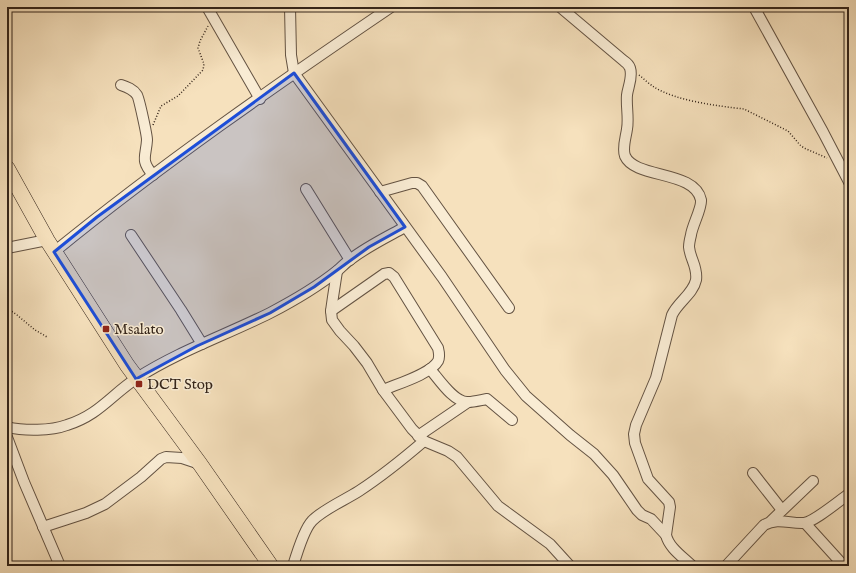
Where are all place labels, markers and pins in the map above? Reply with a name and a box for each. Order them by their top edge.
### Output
place label: Msalato [114,320,164,339]
marker: Msalato [101,324,111,334]
place label: DCT Stop [147,375,213,394]
marker: DCT Stop [134,379,144,389]

